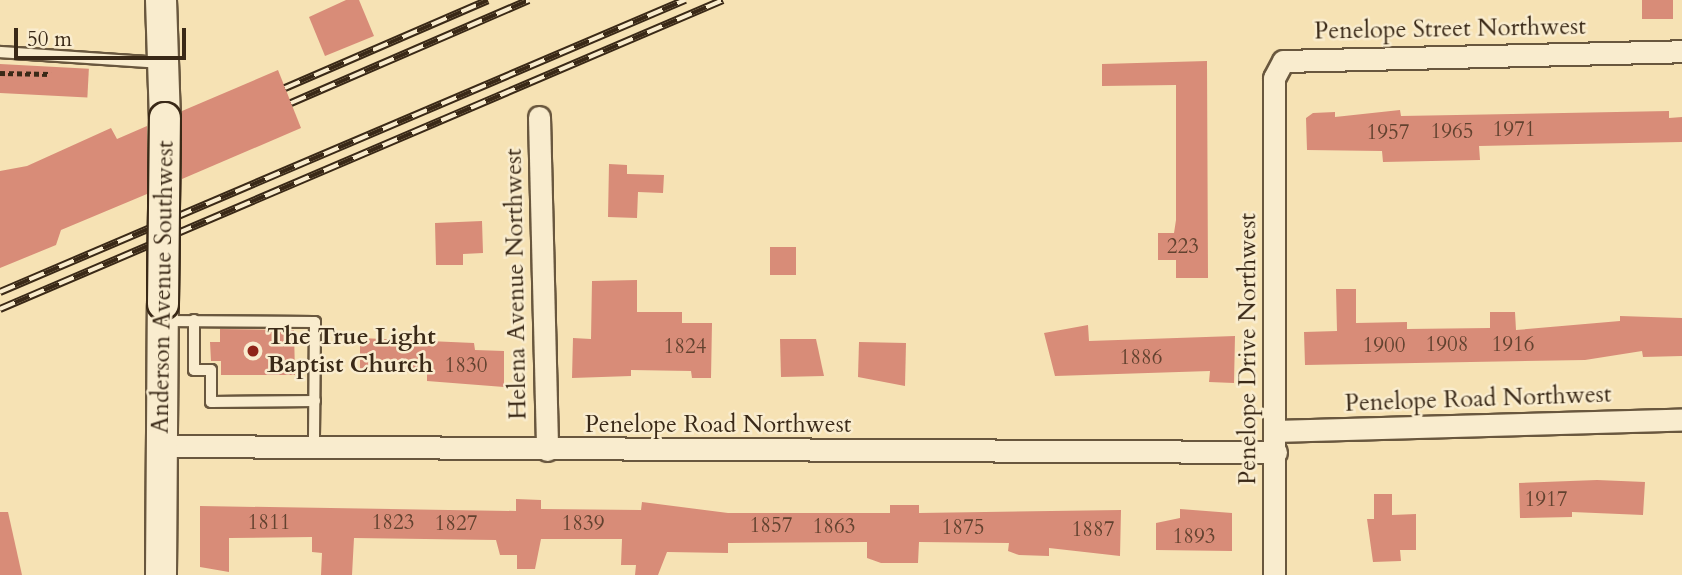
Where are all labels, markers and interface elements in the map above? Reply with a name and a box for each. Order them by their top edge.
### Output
street label: Penelope Street Northwest [1314,12,1586,46]
scale bar [18,14,189,58]
text: 50 m [27,25,72,54]
house number: 1971 [1492,117,1536,143]
house number: 1965 [1430,119,1474,145]
house number: 1957 [1366,120,1410,146]
street label: Anderson Avenue Southwest [146,140,180,434]
street label: Helena Avenue Northwest [499,148,533,420]
street label: Penelope Drive Northwest [1234,213,1262,485]
house number: 223 [1167,234,1199,260]
place label: The True Light Baptist Church [267,323,436,379]
house number: 1908 [1425,332,1469,358]
house number: 1916 [1491,332,1535,358]
house number: 1900 [1362,333,1406,359]
house number: 1824 [663,334,707,360]
marker: The True Light Baptist Church [245,343,261,359]
house number: 1886 [1119,345,1163,371]
house number: 1830 [444,353,488,379]
street label: Penelope Road Northwest [1344,380,1612,418]
street label: Penelope Road Northwest [585,411,851,439]
house number: 1917 [1524,487,1568,513]
house number: 1811 [247,510,291,536]
house number: 1823 [371,510,415,536]
house number: 1827 [434,511,478,537]
house number: 1839 [561,511,605,537]
house number: 1857 [749,513,793,539]
house number: 1863 [812,514,856,540]
house number: 1875 [941,515,985,541]
house number: 1887 [1071,517,1115,543]
house number: 1893 [1172,524,1216,550]

